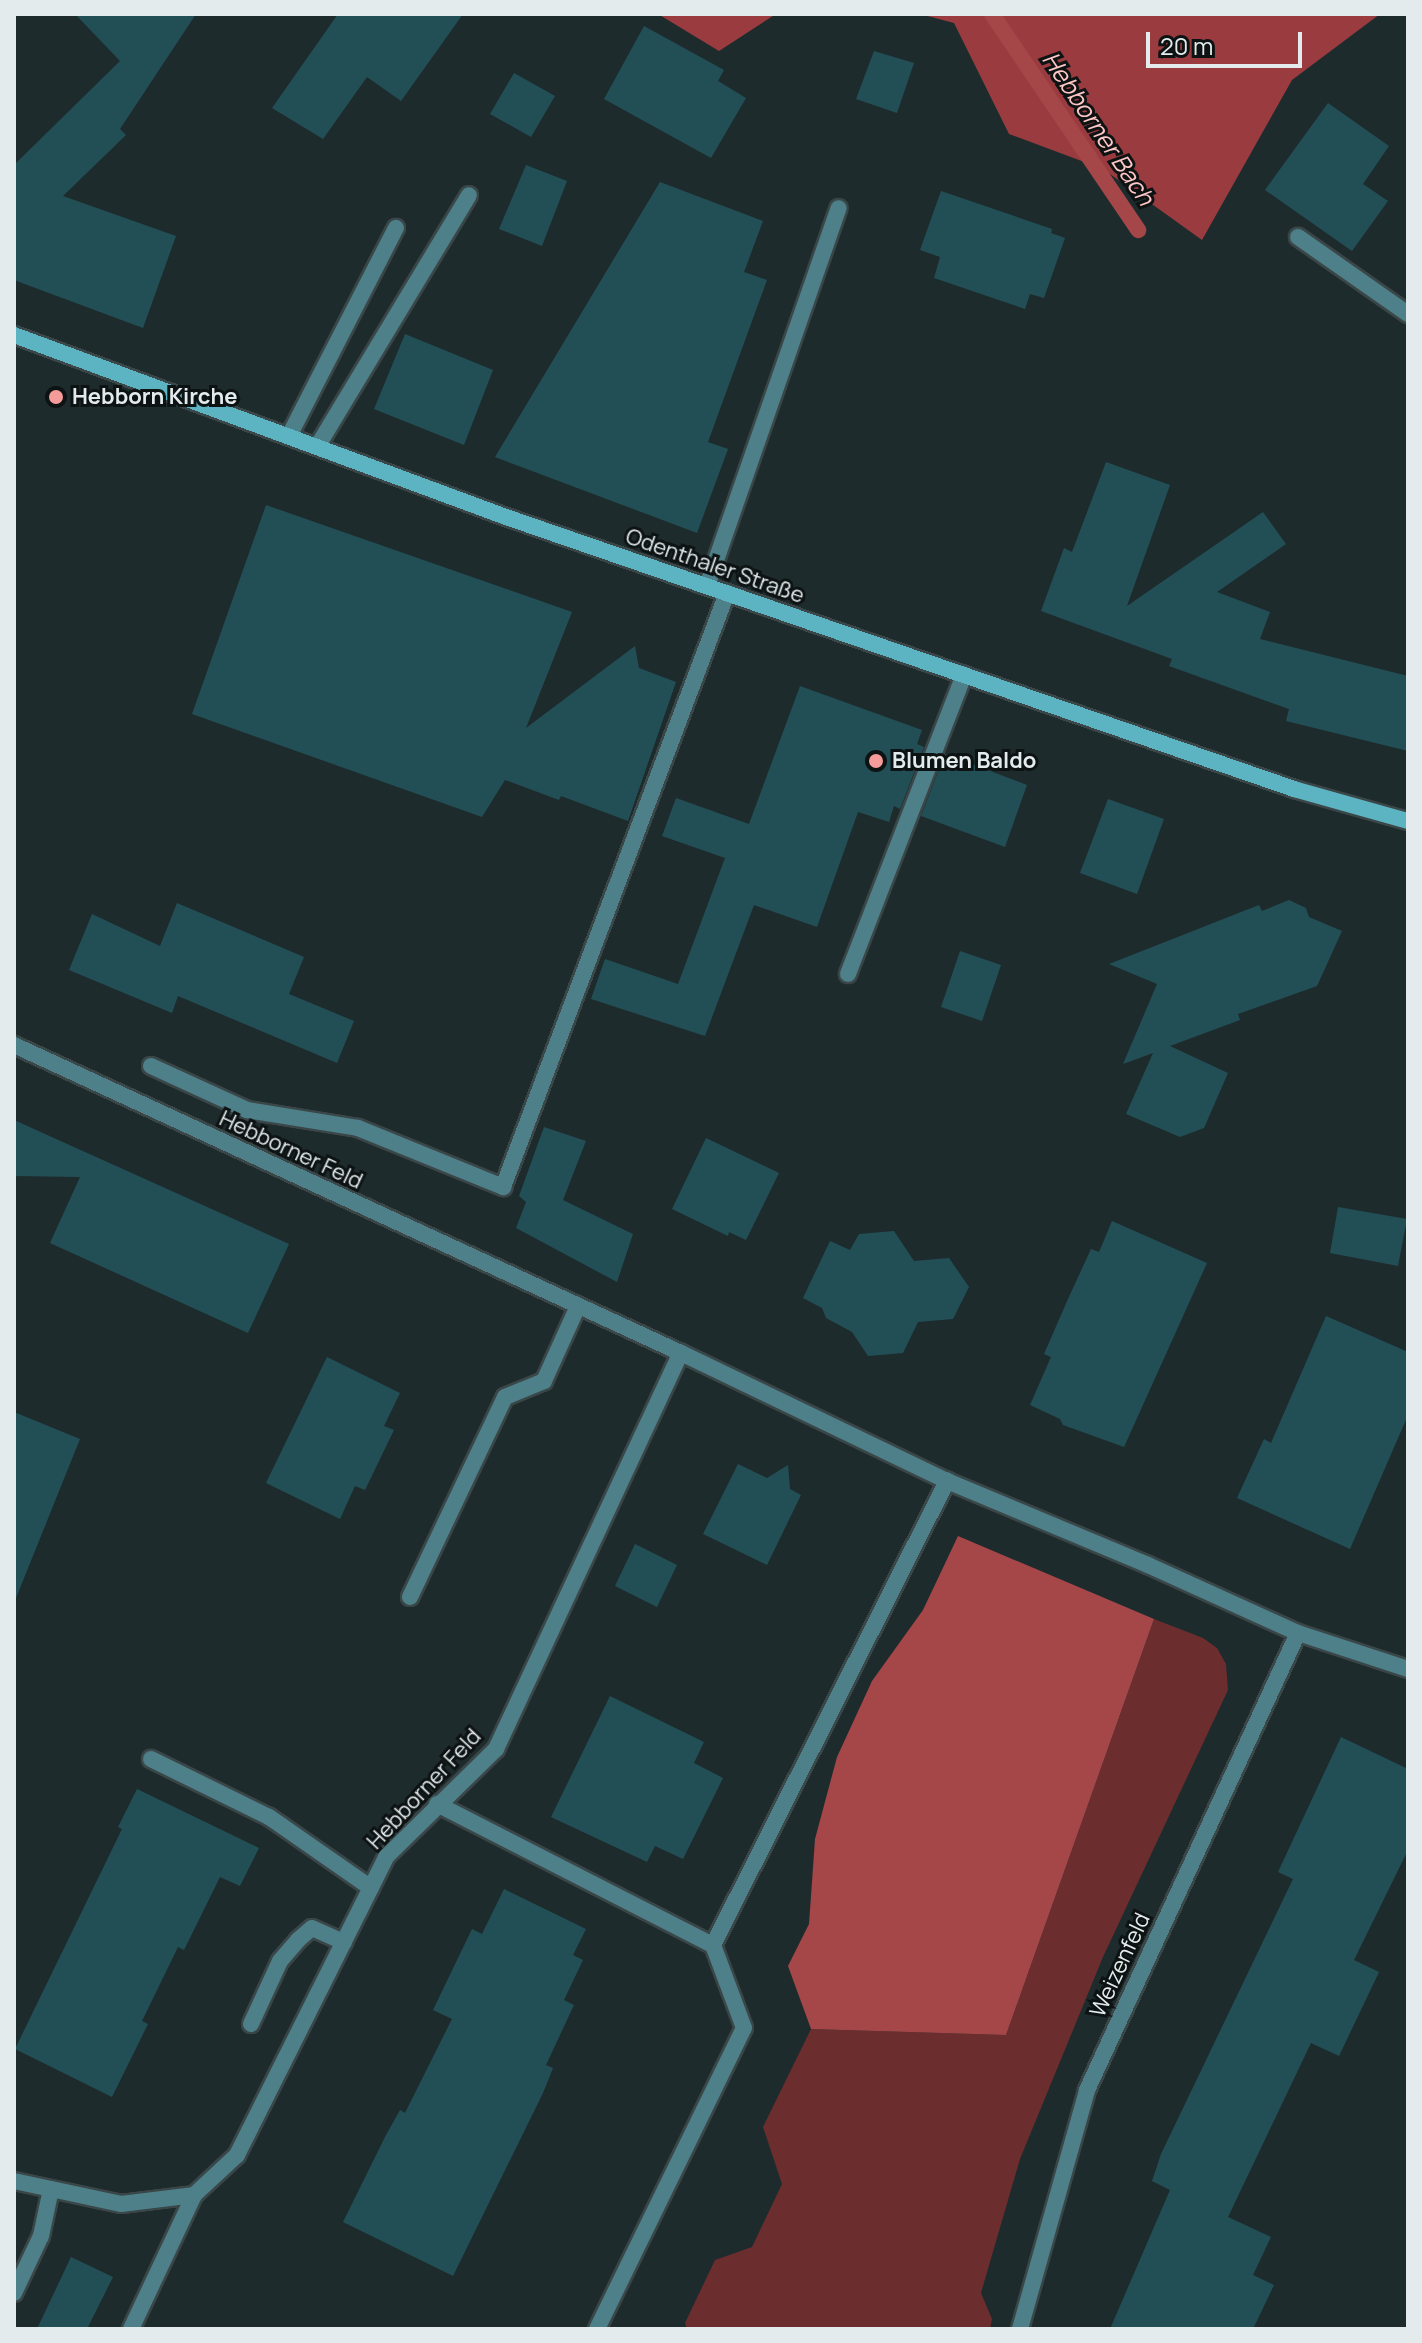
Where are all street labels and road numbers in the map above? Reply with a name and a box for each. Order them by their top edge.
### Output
street label: Odenthaler Straße [622,523,808,609]
street label: Hebborner Feld [215,1105,367,1195]
street label: Hebborner Feld [362,1723,486,1855]
street label: Weizenfeld [1084,1909,1156,2021]

